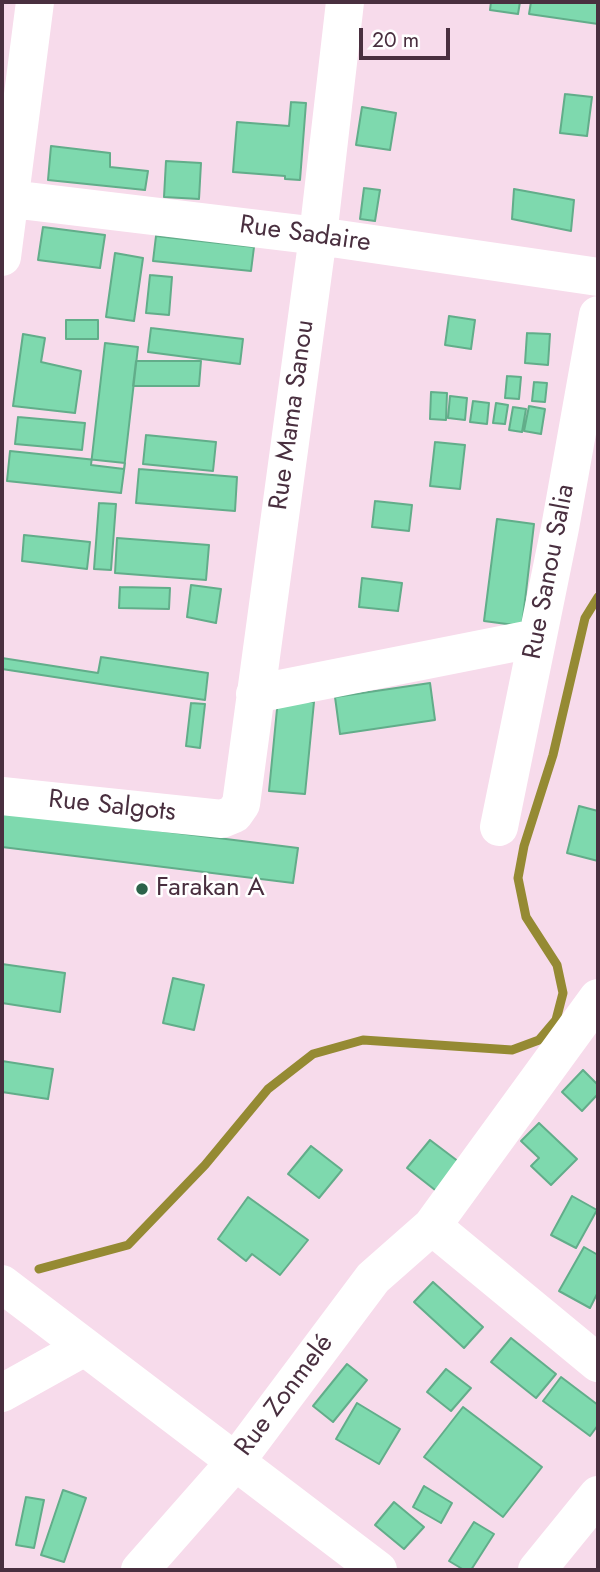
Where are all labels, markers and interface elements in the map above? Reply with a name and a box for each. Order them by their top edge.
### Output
scale bar [362,14,453,58]
text: 20 m [372,25,419,55]
street label: Rue Sadaire [237,210,373,260]
street label: Rue Mama Sanou [264,318,322,512]
street label: Rue Sanou Salia [518,482,582,662]
street label: Rue Salgots [47,785,177,829]
place label: Farakan A [156,873,265,905]
marker: Farakan A [134,881,150,897]
street label: Rue Zonmelé [229,1329,341,1463]

